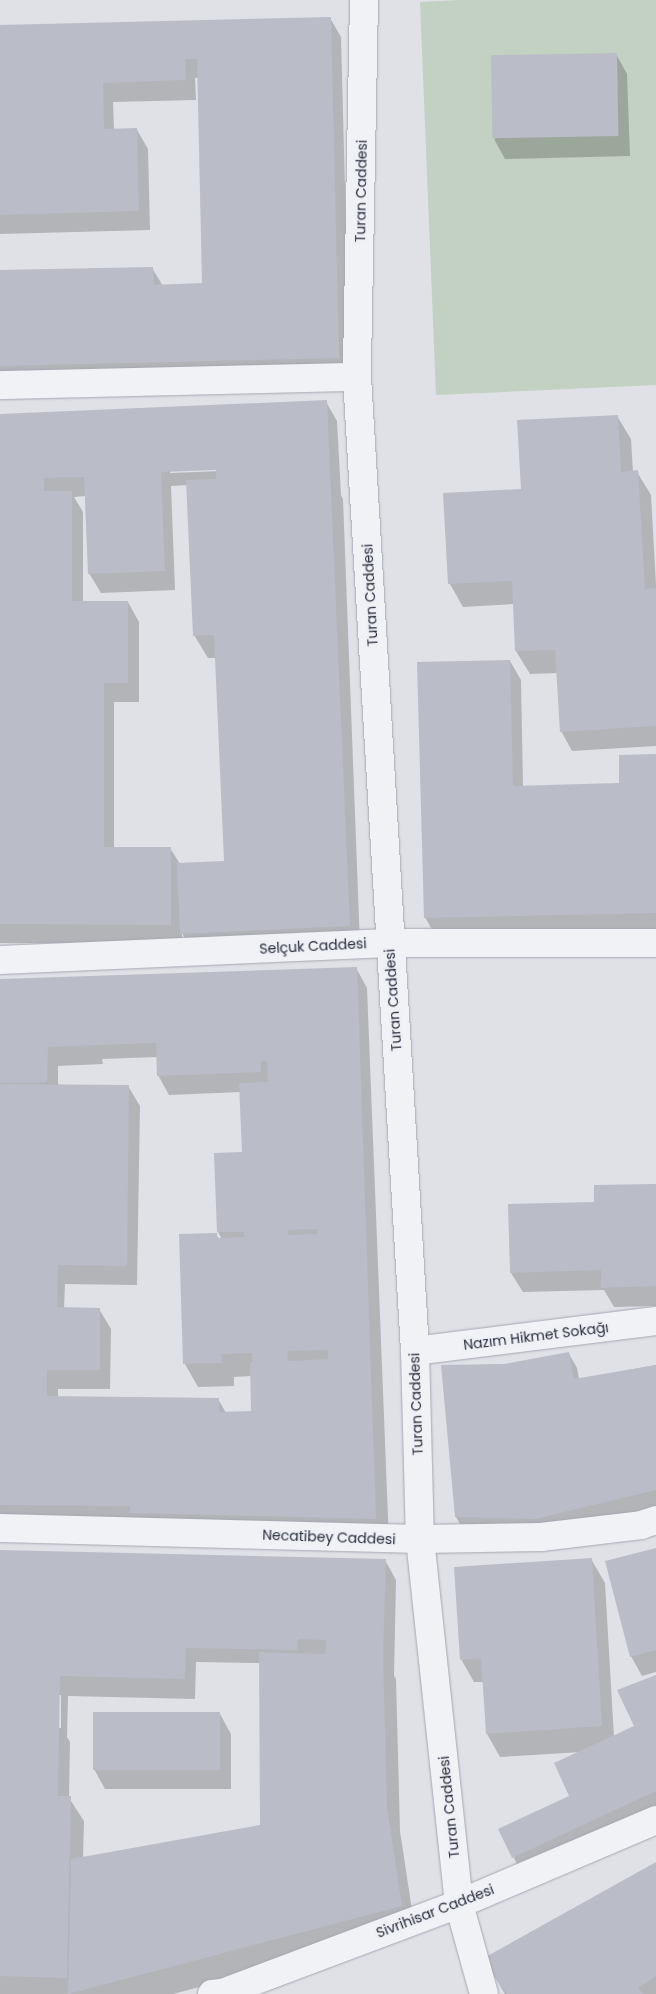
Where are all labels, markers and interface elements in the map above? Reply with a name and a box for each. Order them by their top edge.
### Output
street label: Turan Caddesi [352,140,370,242]
street label: Turan Caddesi [359,543,381,647]
street label: Selçuk Caddesi [259,935,367,957]
street label: Turan Caddesi [381,948,405,1052]
street label: Nazım Hikmet Sokağı [462,1319,610,1353]
street label: Turan Caddesi [406,1352,426,1456]
street label: Necatibey Caddesi [262,1526,396,1548]
street label: Turan Caddesi [435,1755,463,1859]
street label: Sivrihisar Caddesi [374,1881,496,1941]

